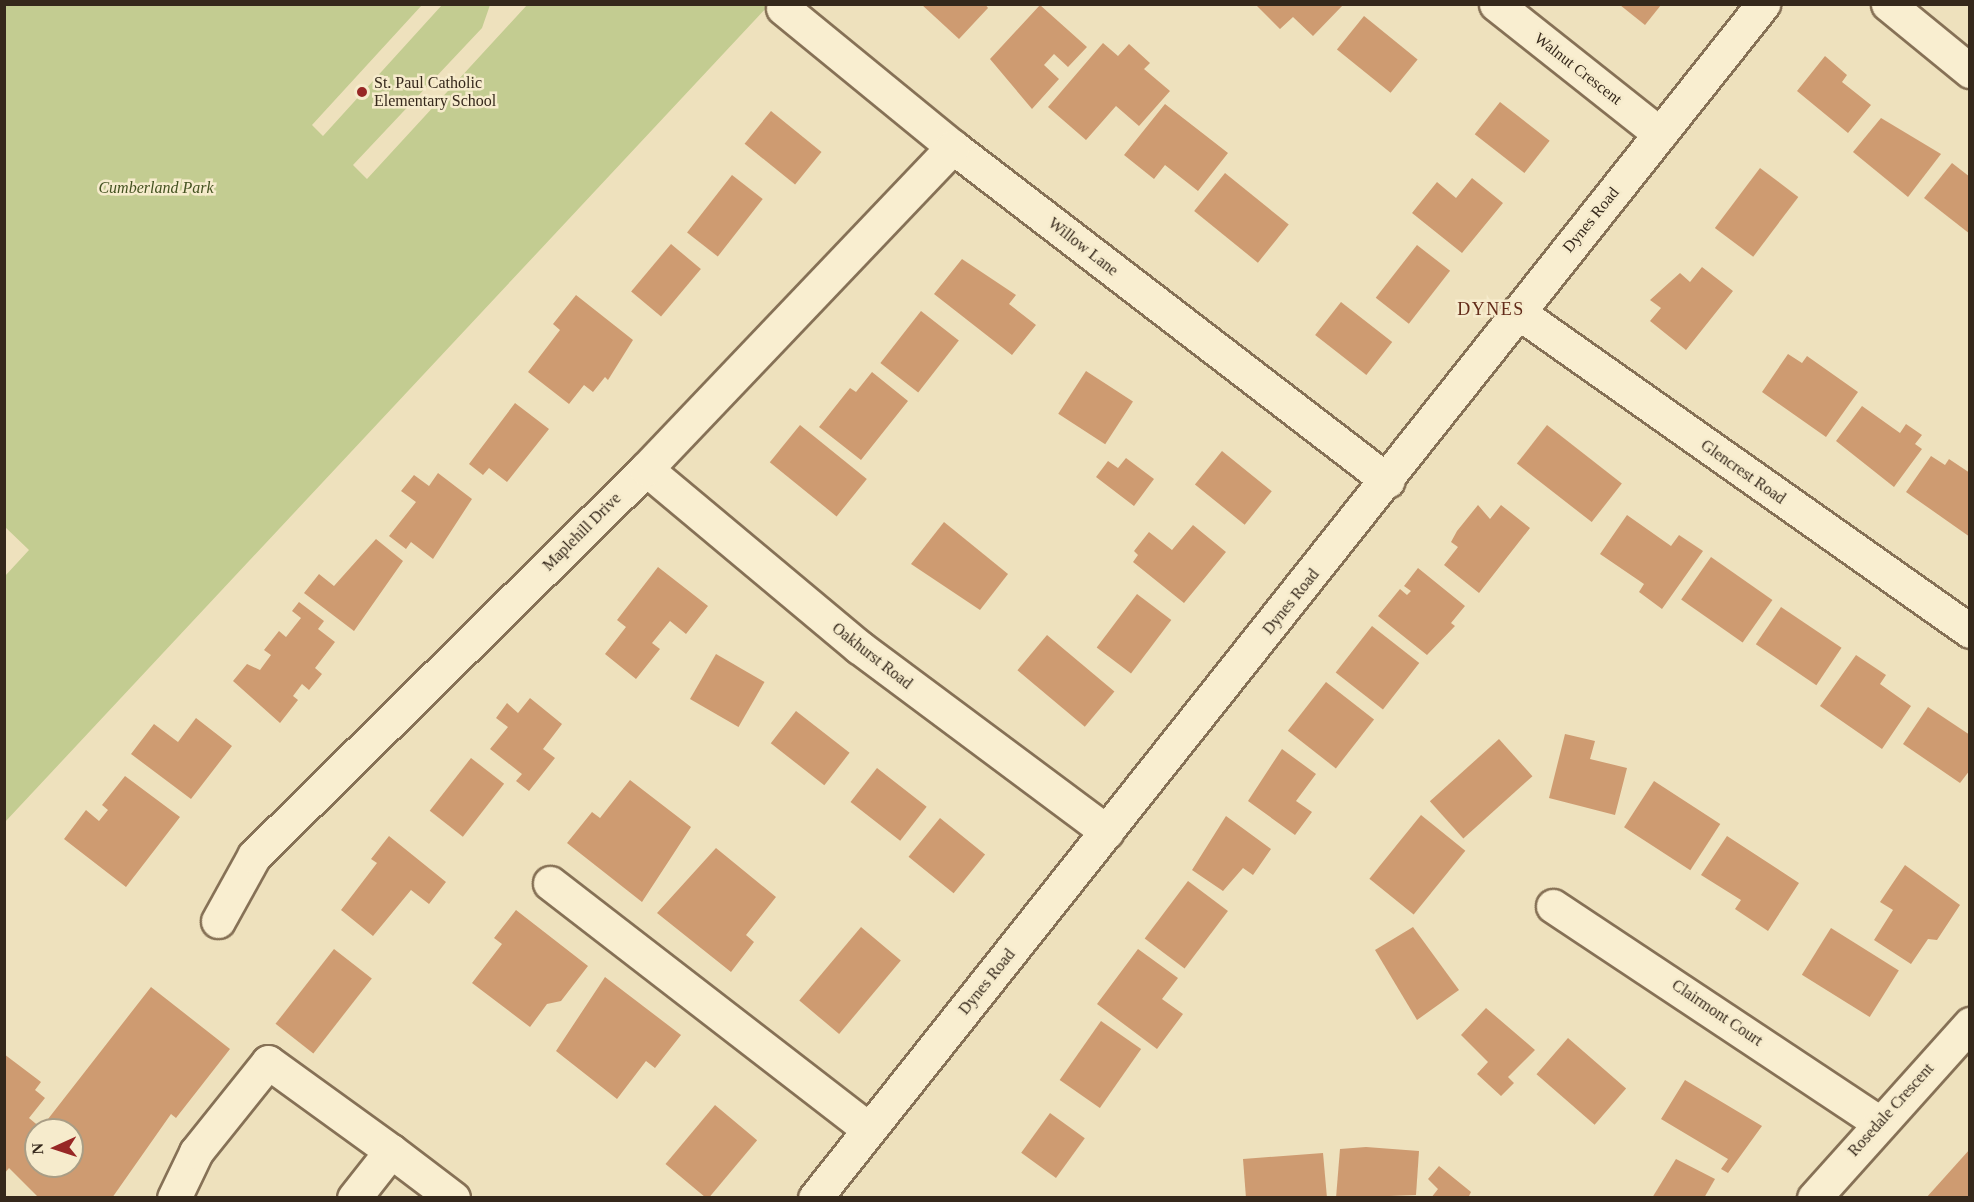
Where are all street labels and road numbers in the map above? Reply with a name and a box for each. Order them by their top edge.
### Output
street label: Walnut Crescent [1530,29,1626,109]
street label: Dynes Road [1559,183,1623,257]
street label: Willow Lane [1044,214,1122,280]
street label: Glencrest Road [1697,436,1789,508]
street label: Maplehill Drive [539,489,625,575]
street label: Dynes Road [1259,565,1323,639]
street label: Oakhurst Road [828,619,916,693]
street label: Dynes Road [955,945,1019,1019]
street label: Clairmont Court [1668,976,1766,1050]
street label: Rosedale Crescent [1844,1059,1938,1161]

